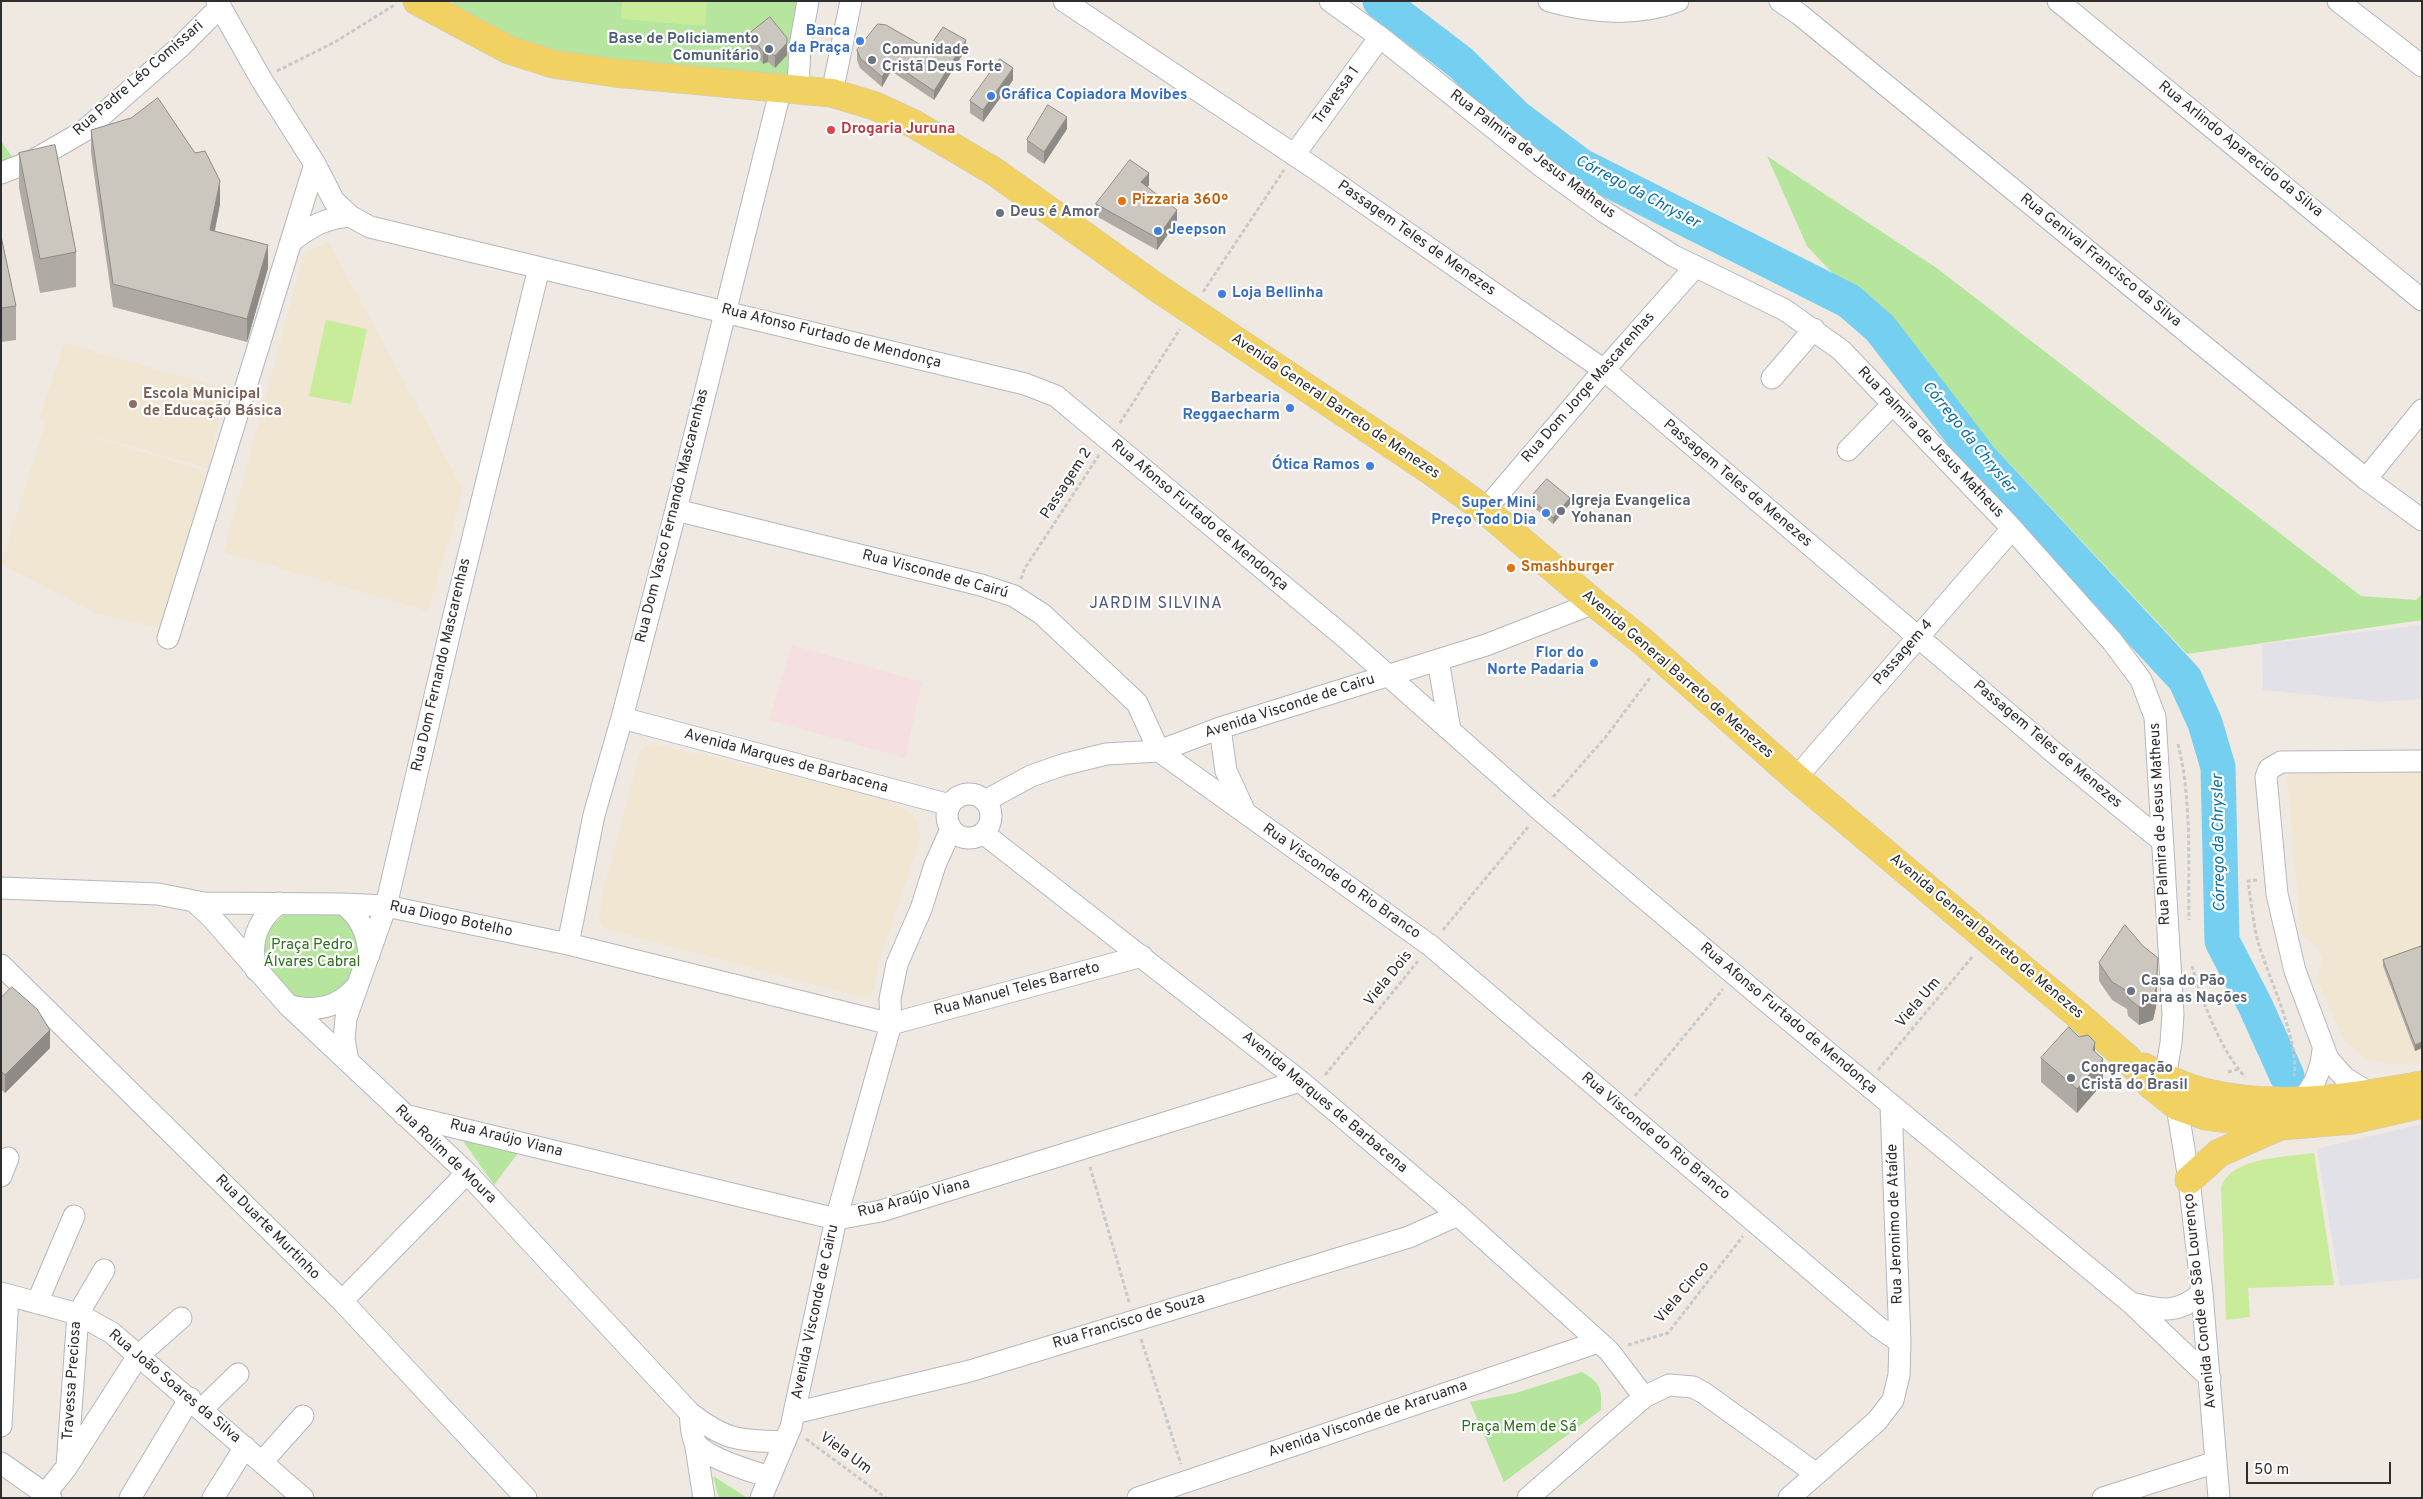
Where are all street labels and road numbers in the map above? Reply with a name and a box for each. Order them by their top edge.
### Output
street label: Rua Padre Léo Comissari [70,17,208,141]
street label: Travessa 1 [1310,63,1364,129]
street label: Rua Arlindo Aparecido da Silva [2154,78,2326,222]
street label: Rua Palmira de Jesus Matheus [1446,87,1618,223]
street label: Passagem Teles de Menezes [1333,177,1499,301]
street label: Rua Genival Francisco da Silva [2016,190,2184,332]
street label: Rua Afonso Furtado de Mendonça [719,301,943,373]
street label: Rua Dom Jorge Mascarenhas [1519,309,1659,467]
street label: Avenida General Barreto de Menezes [1227,330,1443,484]
street label: Rua Palmira de Jesus Matheus [1853,364,2007,522]
street label: Rua Dom Vasco Fernando Mascarenhas [633,387,713,645]
street label: Passagem Teles de Menezes [1659,416,1815,552]
street label: Rua Afonso Furtado de Mendonça [1107,436,1291,596]
street label: Passagem 2 [1037,445,1097,523]
street label: Rua Visconde de Cairú [860,547,1010,603]
street label: Rua Dom Fernando Mascarenhas [409,557,475,773]
street label: Avenida General Barreto de Menezes [1578,587,1776,763]
street label: Passagem 4 [1871,616,1937,690]
street label: Avenida Visconde de Cairu [1203,671,1377,743]
street label: Passagem Teles de Menezes [1969,677,2125,813]
street label: Rua Palmira de Jesus Matheus [2147,722,2175,926]
street label: Avenida Marques de Barbacena [682,726,890,798]
street label: Rua Visconde do Rio Branco [1258,820,1424,944]
street label: Avenida General Barreto de Menezes [1885,851,2087,1023]
street label: Rua Diogo Botelho [388,898,514,942]
street label: Rua Afonso Furtado de Mendonça [1696,939,1880,1099]
street label: Viela Dois [1361,948,1417,1010]
street label: Rua Manuel Teles Barreto [932,959,1102,1021]
street label: Viela Um [1893,974,1945,1032]
street label: Avenida Marques de Barbacena [1238,1028,1410,1178]
street label: Rua Visconde do Rio Branco [1577,1069,1733,1205]
street label: Rua Rolim de Moura [391,1102,499,1208]
street label: Rua Araújo Viana [448,1116,564,1162]
street label: Rua Jeronimo de Ataíde [1884,1143,1908,1305]
street label: Rua Duarte Murtinho [211,1172,323,1284]
street label: Rua Araújo Viana [856,1175,972,1223]
street label: Avenida Conde de São Lourenço [2181,1192,2221,1410]
street label: Avenida Visconde de Cairu [789,1223,843,1401]
street label: Viela Cinco [1652,1258,1714,1328]
street label: Rua Francisco de Souza [1051,1290,1207,1354]
street label: Travessa Preciosa [60,1321,86,1441]
street label: Rua João Soares da Silva [104,1326,244,1448]
street label: Avenida Visconde de Araruama [1266,1377,1470,1463]
street label: Viela Um [815,1429,875,1479]

